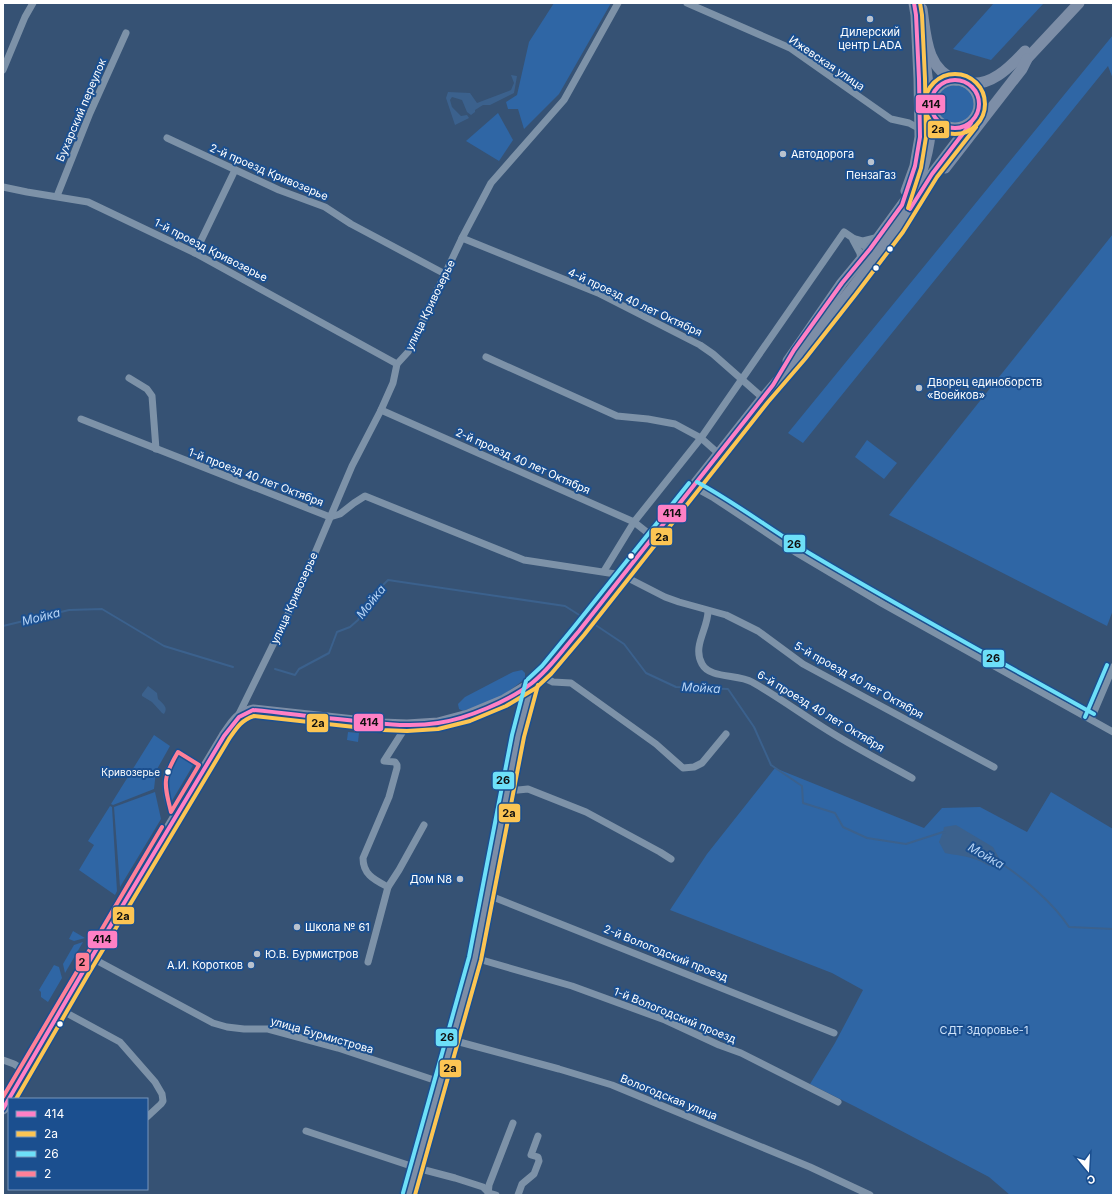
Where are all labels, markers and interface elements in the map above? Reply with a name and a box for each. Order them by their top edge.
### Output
marker: Дилерский центр LADA [865,14,875,24]
place label: Дилерский центр LADA [838,25,902,52]
street label: Ижевская улица [786,32,868,94]
street label: Бухарский переулок [53,56,109,164]
line badge: 414 [915,94,946,114]
text: 414 [921,97,941,111]
line badge: 2а [927,120,950,139]
text: 2а [931,122,945,136]
street label: 2-й проезд Кривозерье [208,141,330,203]
place label: Автодорога [791,147,854,161]
marker: Автодорога [778,149,788,159]
marker: ПензаГаз [866,157,876,167]
place label: ПензаГаз [846,168,896,182]
street label: 1-й проезд Кривозерье [152,215,270,285]
unlabelled marker [885,244,895,254]
street label: улица Кривозерье [402,257,458,353]
unlabelled marker [871,263,881,273]
street label: 4-й проезд 40 лет Октября [566,265,704,339]
place label: Дворец единоборств «Воейков» [927,375,1042,402]
marker: Дворец единоборств «Воейков» [914,383,924,393]
street label: 2-й проезд 40 лет Октября [453,425,593,497]
street label: 1-й проезд 40 лет Октября [186,445,326,509]
line badge: 414 [657,504,687,523]
text: 414 [662,506,682,520]
line badge: 2а [650,527,673,546]
text: 2а [655,530,669,544]
line badge: 26 [783,534,806,553]
text: 26 [787,537,801,551]
street label: улица Кривозерье [267,550,321,646]
unlabelled marker [626,551,636,561]
water label: Мойка [353,582,389,622]
water label: Мойка [20,605,62,629]
street label: 5-й проезд 40 лет Октября [792,638,926,722]
line badge: 26 [982,649,1005,668]
text: 26 [986,651,1000,665]
street label: 6-й проезд 40 лет Октября [755,667,887,755]
water label: Мойка [681,679,721,696]
line badge: 2а [306,713,329,733]
line badge: 414 [353,713,384,732]
text: 414 [359,715,379,729]
text: 2а [311,716,325,730]
place label: Кривозерье [101,766,160,778]
marker: Кривозерье [163,767,173,777]
line badge: 26 [492,771,515,790]
text: 26 [496,773,510,787]
line badge: 2а [498,803,521,823]
text: 2а [502,806,516,820]
water label: Мойка [966,839,1007,872]
place label: Дом N8 [410,872,452,886]
marker: Дом N8 [455,874,465,884]
line badge: 2а [112,906,135,925]
text: 2а [116,909,130,923]
place label: Школа № 61 [305,920,370,934]
marker: Школа № 61 [292,922,302,932]
street label: 2-й Вологодский проезд [602,922,730,984]
line badge: 414 [87,930,118,949]
text: 414 [92,932,112,946]
place label: Ю.В. Бурмистров [265,947,358,961]
marker: Ю.В. Бурмистров [252,949,262,959]
line badge: 2 [75,952,90,972]
text: 2 [79,955,86,969]
place label: А.И. Коротков [167,958,243,972]
marker: А.И. Коротков [246,960,256,970]
street label: 1-й Вологодский проезд [612,984,738,1046]
street label: улица Бурмистрова [269,1014,375,1056]
unlabelled marker [55,1019,65,1029]
park label: СДТ Здоровье-1 [940,1023,1028,1037]
line badge: 26 [435,1028,458,1047]
text: 26 [440,1030,454,1044]
line badge: 2а [439,1059,462,1078]
text: 2а [443,1061,457,1075]
street label: Вологодская улица [618,1071,720,1123]
legend [8,1098,148,1190]
text: 414 [44,1106,64,1121]
text: 2а [44,1126,58,1141]
text: 26 [44,1146,59,1161]
north arrow [1068,1150,1108,1190]
text: 2 [44,1166,51,1181]
text: С [1085,1172,1097,1187]

